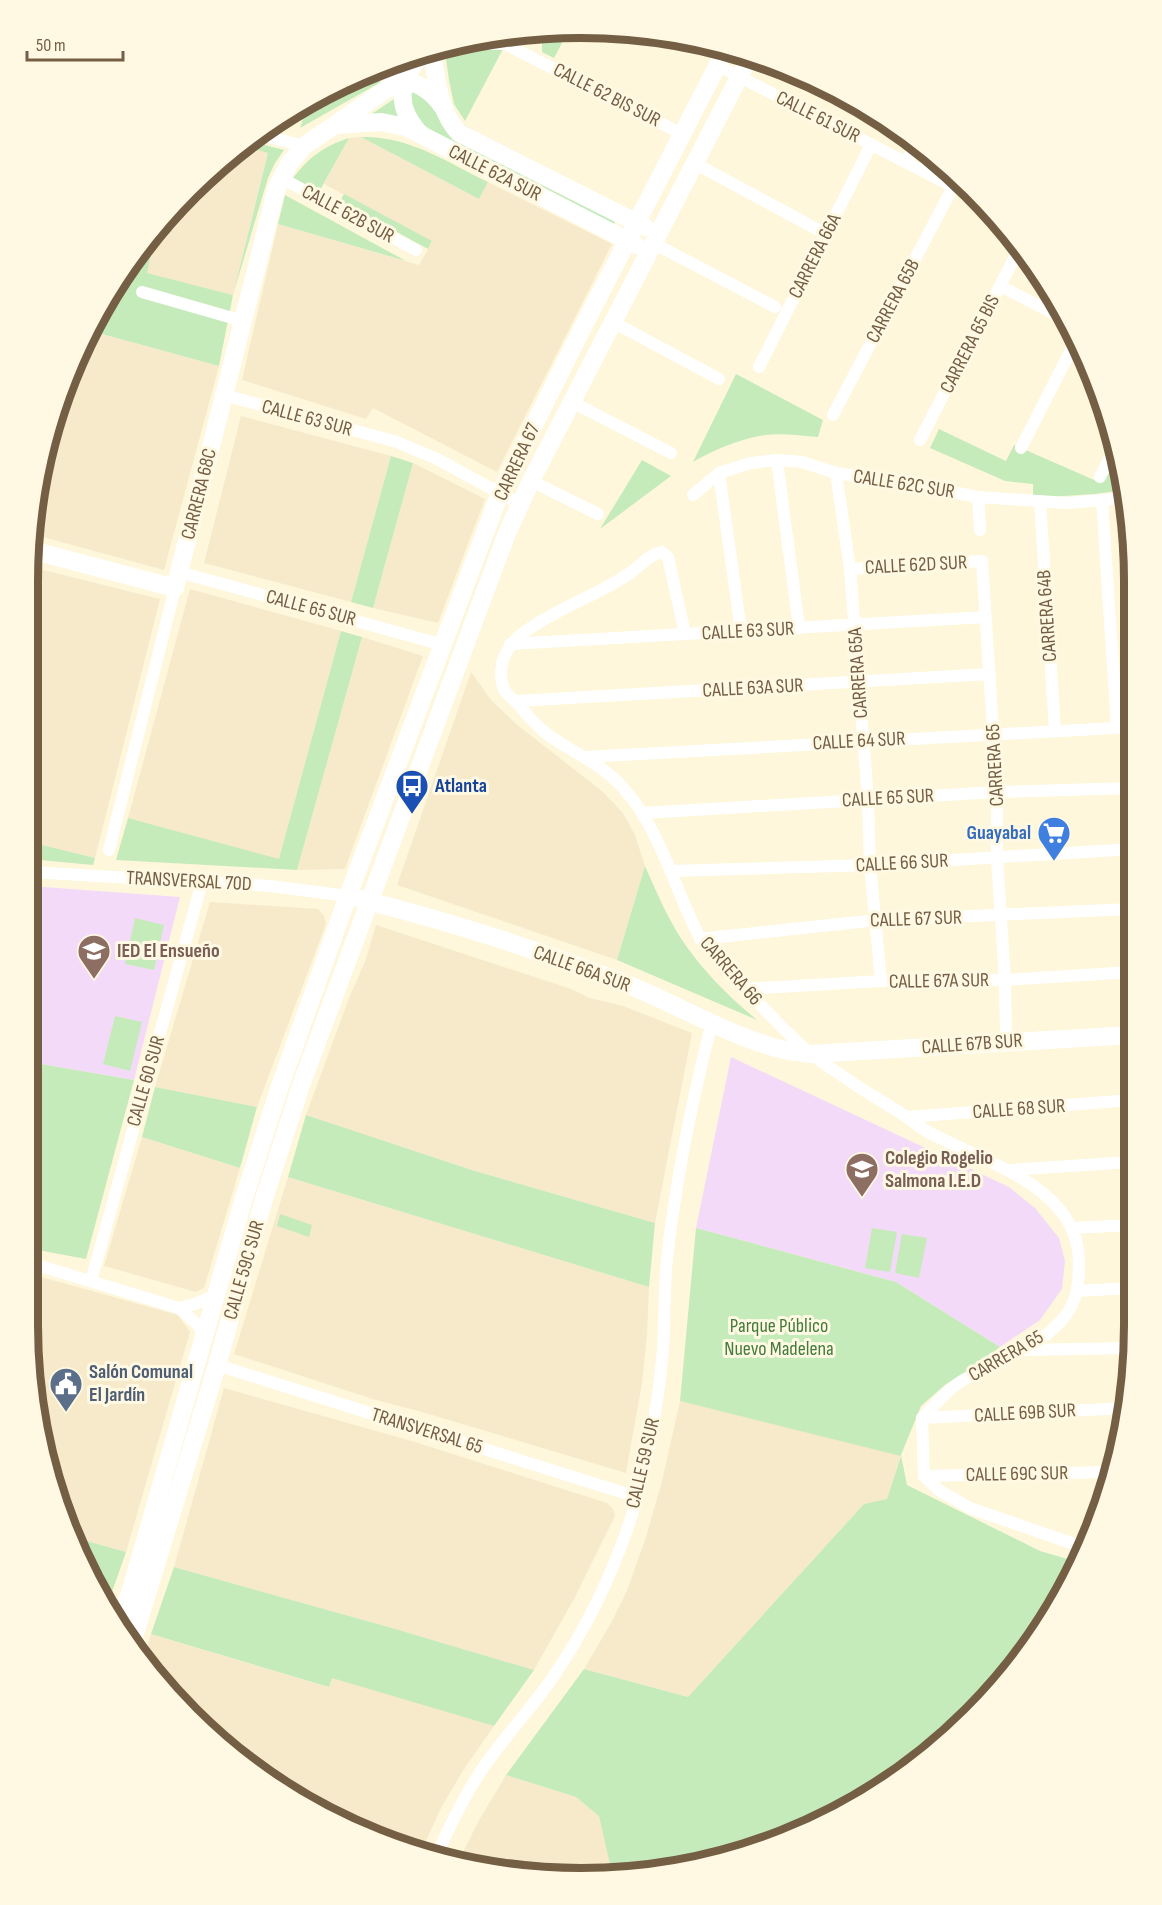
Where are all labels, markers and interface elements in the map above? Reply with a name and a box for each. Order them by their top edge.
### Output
scale bar [27,24,123,62]
text: 50 m [36,35,66,56]
street label: CALLE 62 BIS SUR [549,58,665,132]
street label: CALLE 61 SUR [772,86,864,148]
street label: CALLE 62A SUR [445,139,545,207]
street label: CALLE 62B SUR [298,180,398,248]
street label: CARRERA 66A [783,209,847,302]
street label: CARRERA 65B [861,255,925,347]
street label: CARRERA 65 BIS [935,291,1005,397]
street label: CALLE 63 SUR [259,394,355,442]
street label: CARRERA 67 [489,420,545,504]
street label: CARRERA 68C [176,446,222,542]
street label: CALLE 62C SUR [852,464,956,504]
street label: CALLE 62D SUR [864,550,968,580]
street label: CARRERA 64B [1032,569,1062,663]
street label: CALLE 65 SUR [263,584,359,632]
street label: CALLE 63 SUR [701,617,795,645]
street label: CARRERA 65A [843,626,873,719]
street label: CALLE 63A SUR [702,673,804,703]
street label: CARRERA 65 [981,723,1009,807]
street label: CALLE 64 SUR [812,727,906,755]
bus stop icon: Atlanta [394,768,430,815]
place label: Atlanta [434,774,487,798]
street label: CALLE 65 SUR [841,784,935,812]
supermarket icon: Guayabal [1036,815,1072,862]
place label: Guayabal [967,821,1031,845]
street label: CALLE 66 SUR [855,849,949,877]
street label: TRANSVERSAL 70D [126,866,252,896]
street label: CALLE 67 SUR [870,905,962,933]
street label: CARRERA 66 [695,932,767,1010]
school or university icon: IED El Ensueño [76,933,112,980]
place label: IED El Ensueño [117,939,220,963]
street label: CALLE 66A SUR [530,940,634,998]
street label: CALLE 67A SUR [889,968,989,994]
street label: CALLE 67B SUR [921,1028,1023,1060]
street label: CALLE 60 SUR [122,1033,170,1129]
street label: CALLE 68 SUR [972,1094,1066,1124]
place label: Colegio Rogelio Salmona I.E.D [885,1146,993,1193]
school or university icon: Colegio Rogelio Salmona I.E.D [844,1151,880,1198]
street label: CALLE 59C SUR [218,1218,270,1322]
park label: Parque Público Nuevo Madelena [724,1314,834,1361]
street label: CARRERA 65 [964,1325,1048,1387]
place label: Salón Comunal El Jardín [89,1360,193,1407]
public building icon: Salón Comunal El Jardín [48,1366,84,1413]
street label: CALLE 69B SUR [974,1398,1076,1428]
street label: TRANSVERSAL 65 [368,1403,486,1459]
street label: CALLE 59 SUR [621,1415,665,1511]
street label: CALLE 69C SUR [966,1461,1068,1487]

